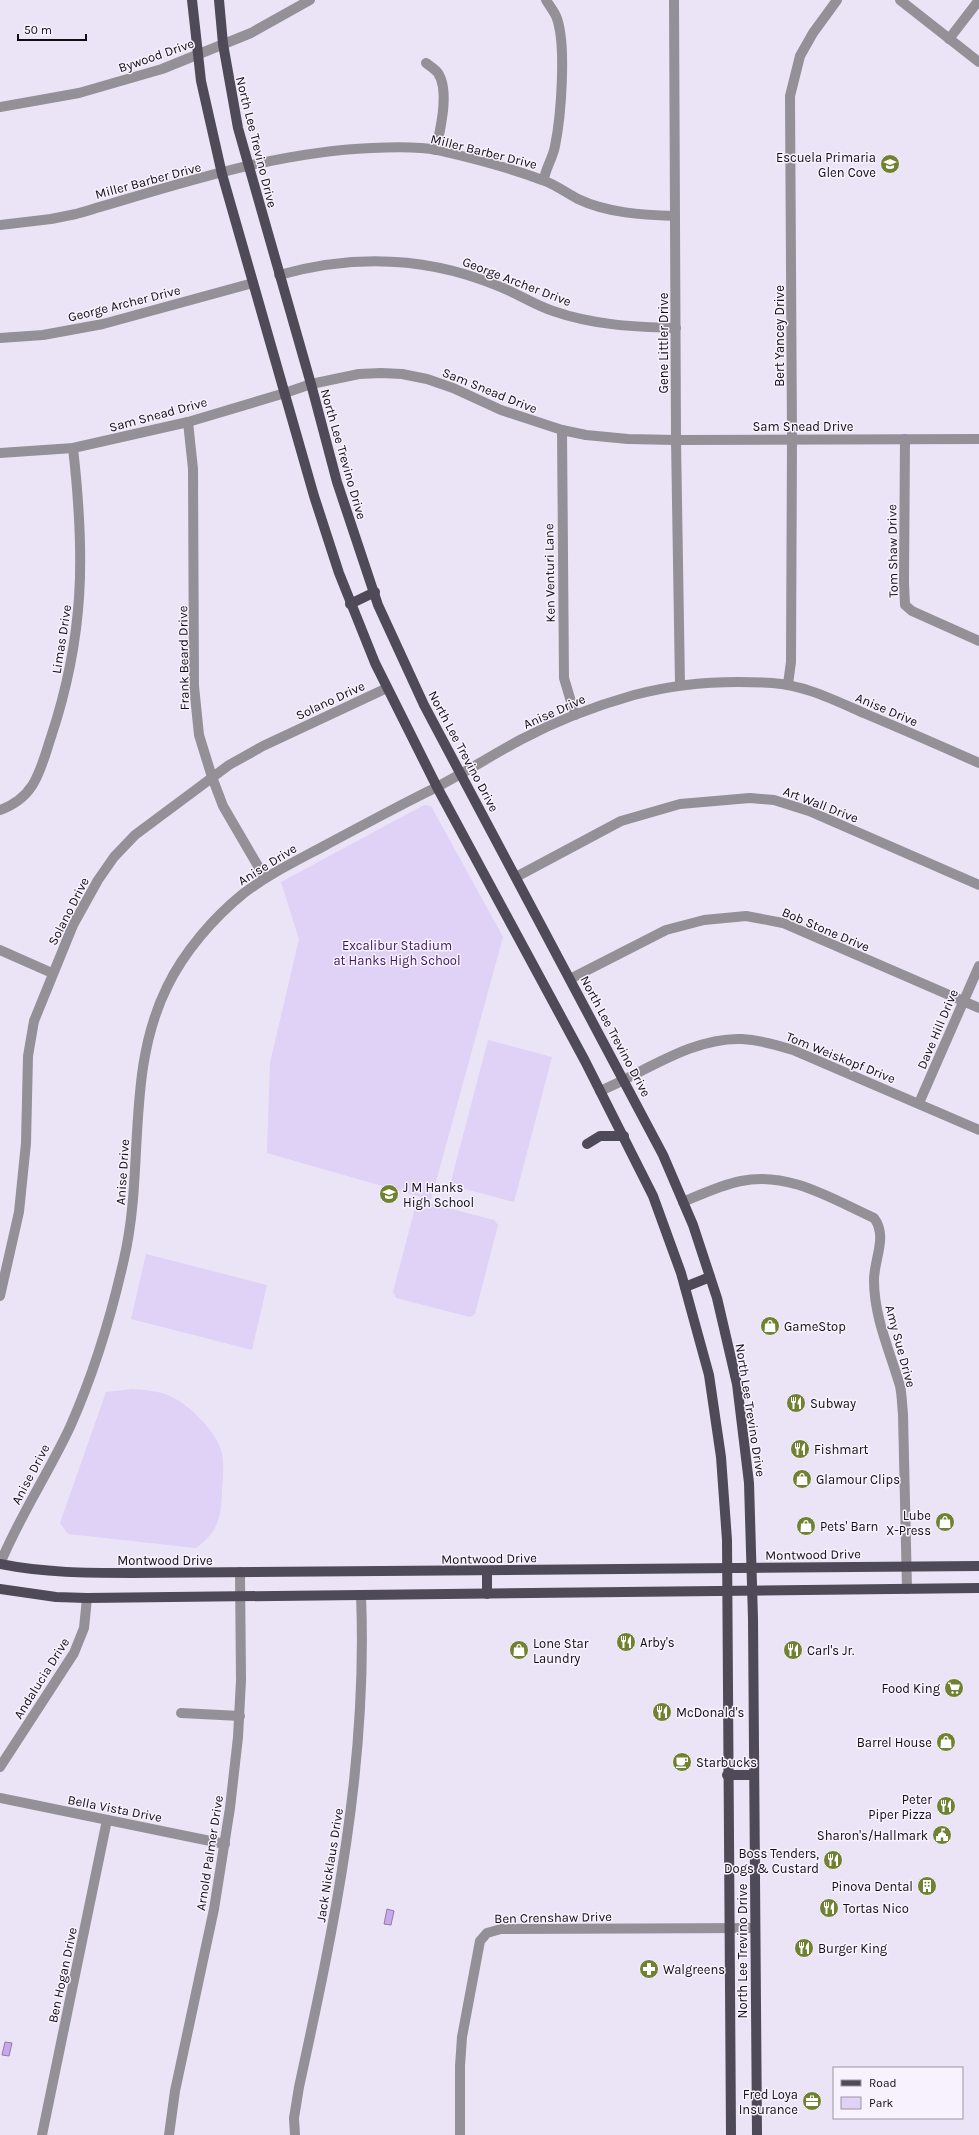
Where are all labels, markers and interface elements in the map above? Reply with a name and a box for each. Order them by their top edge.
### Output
scale bar [18,16,86,42]
text: 50 m [24,23,52,37]
street label: Bywood Drive [116,35,196,75]
street label: North Lee Trevino Drive [233,75,280,210]
street label: Miller Barber Drive [429,131,539,172]
place label: Escuela Primaria Glen Cove [776,150,876,180]
school or university icon: Escuela Primaria Glen Cove [879,153,901,175]
street label: Miller Barber Drive [94,159,203,202]
street label: George Archer Drive [460,254,574,309]
street label: George Archer Drive [66,282,182,325]
street label: Bert Yancey Drive [772,285,787,387]
street label: Gene Littler Drive [656,292,671,393]
street label: Sam Snead Drive [440,365,540,416]
street label: North Lee Trevino Drive [318,387,369,521]
street label: Sam Snead Drive [107,394,209,435]
street label: Sam Snead Drive [753,419,854,434]
street label: Tom Shaw Drive [884,504,901,598]
street label: Ken Venturi Lane [541,523,558,623]
street label: Limas Drive [49,603,74,675]
street label: Frank Beard Drive [175,605,192,710]
street label: Solano Drive [293,678,367,723]
street label: North Lee Trevino Drive [425,688,502,815]
street label: Anise Drive [853,690,920,729]
street label: Anise Drive [521,691,588,732]
street label: Art Wall Drive [781,783,861,826]
street label: Anise Drive [235,840,300,888]
street label: Solano Drive [45,875,92,948]
street label: Bob Stone Drive [780,904,872,955]
park label: Excalibur Stadium at Hanks High School [333,938,461,968]
street label: North Lee Trevino Drive [577,973,654,1100]
street label: Dave Hill Drive [914,987,961,1071]
street label: Tom Weiskopf Drive [784,1029,898,1086]
street label: Anise Drive [113,1138,132,1206]
place label: J M Hanks High School [403,1180,474,1210]
school or university icon: J M Hanks High School [378,1183,400,1205]
street label: Amy Sue Drive [882,1303,919,1389]
shop icon: GameStop [759,1315,781,1337]
place label: GameStop [784,1319,846,1334]
street label: North Lee Trevino Drive [733,1342,769,1478]
restaurant icon: Subway [785,1392,807,1414]
place label: Subway [810,1396,856,1411]
restaurant icon: Fishmart [789,1438,811,1460]
street label: Anise Drive [8,1441,53,1507]
place label: Fishmart [814,1442,868,1457]
shop icon: Glamour Clips [791,1468,813,1490]
place label: Glamour Clips [816,1472,900,1487]
place label: Lube X-Press [886,1508,931,1538]
shop icon: Lube X-Press [934,1511,956,1533]
shop icon: Pets' Barn [795,1515,817,1537]
place label: Pets' Barn [820,1519,878,1534]
street label: Montwood Drive [765,1546,861,1563]
street label: Montwood Drive [441,1550,537,1567]
street label: Montwood Drive [117,1553,213,1568]
restaurant icon: Arby's [615,1631,637,1653]
street label: Andalucia Drive [10,1635,73,1722]
place label: Arby's [640,1635,675,1650]
place label: Lone Star Laundry [533,1636,589,1666]
shop icon: Lone Star Laundry [508,1639,530,1661]
restaurant icon: Carl's Jr. [782,1639,804,1661]
place label: Carl's Jr. [807,1643,854,1658]
supermarket icon: Food King [943,1677,965,1699]
place label: Food King [882,1681,941,1696]
restaurant icon: McDonald's [651,1701,673,1723]
place label: McDonald's [676,1705,745,1720]
shop icon: Barrel House [935,1731,957,1753]
place label: Barrel House [857,1735,932,1750]
cafe icon: Starbucks [671,1751,693,1773]
place label: Starbucks [696,1755,757,1770]
street label: Bella Vista Drive [66,1792,164,1825]
place label: Peter Piper Pizza [868,1792,932,1822]
street label: Arnold Palmer Drive [193,1794,226,1912]
restaurant icon: Peter Piper Pizza [935,1795,957,1817]
street label: Jack Nicklaus Drive [313,1807,346,1923]
public building icon: Sharon's/Hallmark [931,1824,953,1846]
place label: Sharon's/Hallmark [817,1828,928,1843]
place label: Boss Tenders, Dogs & Custard [724,1846,819,1876]
restaurant icon: Boss Tenders, Dogs & Custard [822,1849,844,1871]
building icon: Pinova Dental [916,1875,938,1897]
place label: Pinova Dental [831,1879,913,1894]
street label: North Lee Trevino Drive [735,1883,750,2018]
restaurant icon: Tortas Nico [818,1897,840,1919]
place label: Tortas Nico [843,1901,909,1916]
street label: Ben Crenshaw Drive [494,1909,612,1926]
street label: Ben Hogan Drive [45,1926,80,2024]
restaurant icon: Burger King [793,1937,815,1959]
place label: Burger King [818,1941,888,1956]
pharmacy icon: Walgreens [638,1958,660,1980]
place label: Walgreens [663,1962,725,1977]
legend [833,2067,963,2119]
text: Road [869,2076,897,2090]
place label: Fred Loya Insurance [739,2087,798,2117]
office icon: Fred Loya Insurance [801,2090,823,2112]
text: Park [869,2096,894,2110]

